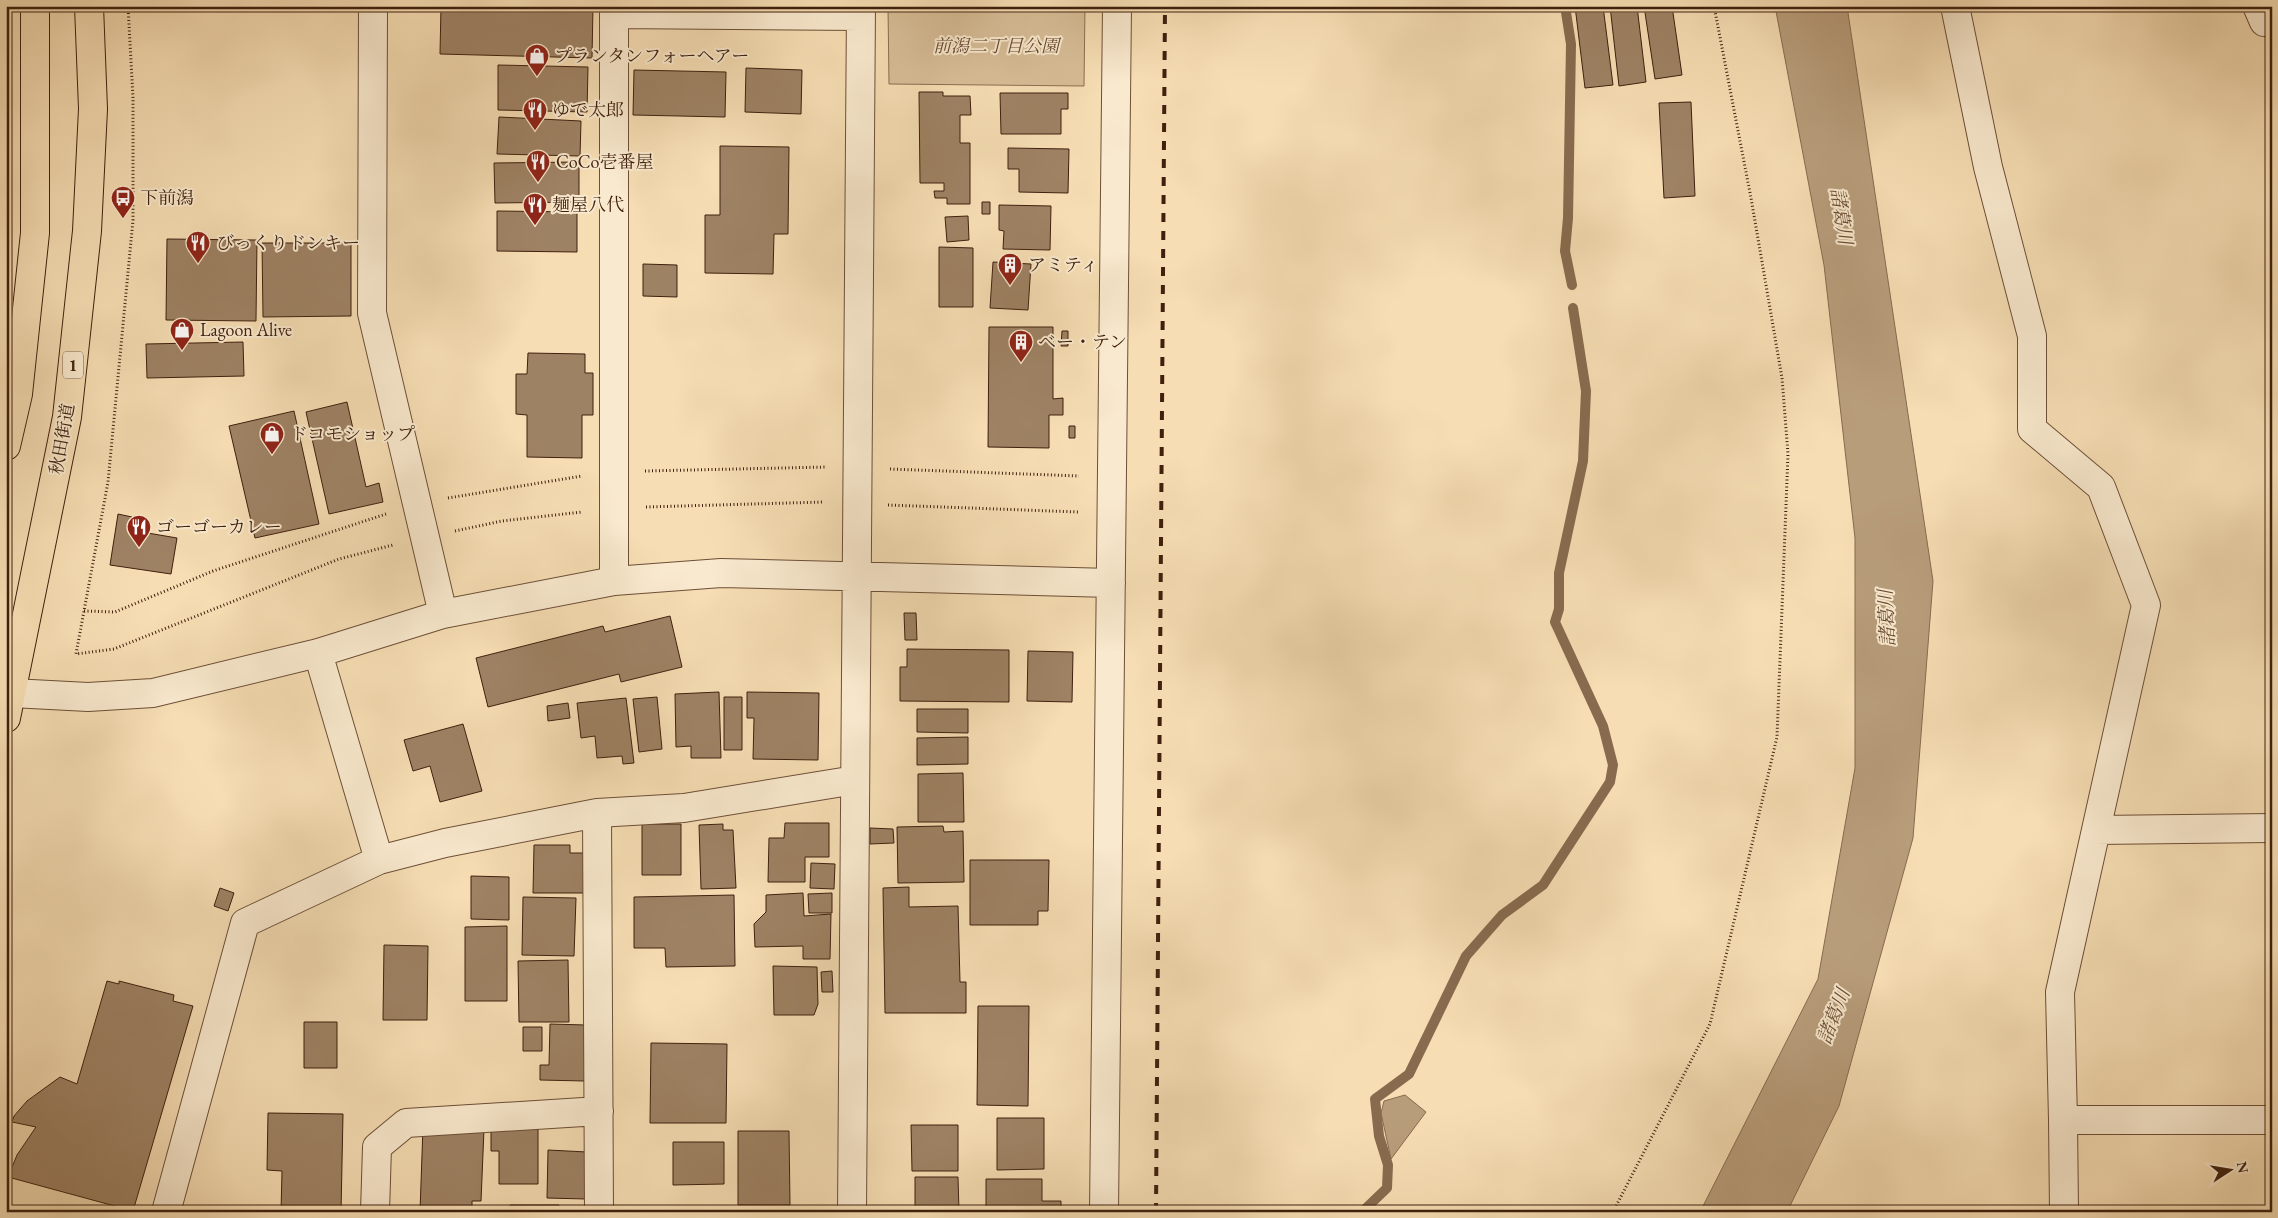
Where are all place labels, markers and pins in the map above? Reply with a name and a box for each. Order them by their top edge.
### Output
shop icon: プランタンフォーヘアー [524,43,550,77]
place label: プランタンフォーヘアー [554,44,749,67]
restaurant icon: ゆで太郎 [522,97,548,131]
place label: ゆで太郎 [552,98,624,121]
restaurant icon: CoCo壱番屋 [525,149,551,183]
place label: CoCo壱番屋 [556,150,653,173]
bus stop icon: 下前潟 [110,185,136,219]
place label: 下前潟 [140,186,194,209]
restaurant icon: 麺屋八代 [522,192,548,226]
place label: 麺屋八代 [552,193,624,216]
restaurant icon: びっくりドンキー [185,230,211,264]
place label: びっくりドンキー [216,231,360,254]
building icon: アミティ [997,252,1023,286]
place label: アミティ [1028,253,1099,276]
shop icon: Lagoon Alive [169,317,195,351]
place label: Lagoon Alive [200,318,292,341]
building icon: ベー・テン [1008,329,1034,363]
place label: ベー・テン [1038,330,1127,353]
shop icon: ドコモショップ [259,421,285,455]
place label: ドコモショップ [290,422,415,445]
restaurant icon: ゴーゴーカレー [126,514,152,548]
place label: ゴーゴーカレー [156,515,282,538]

